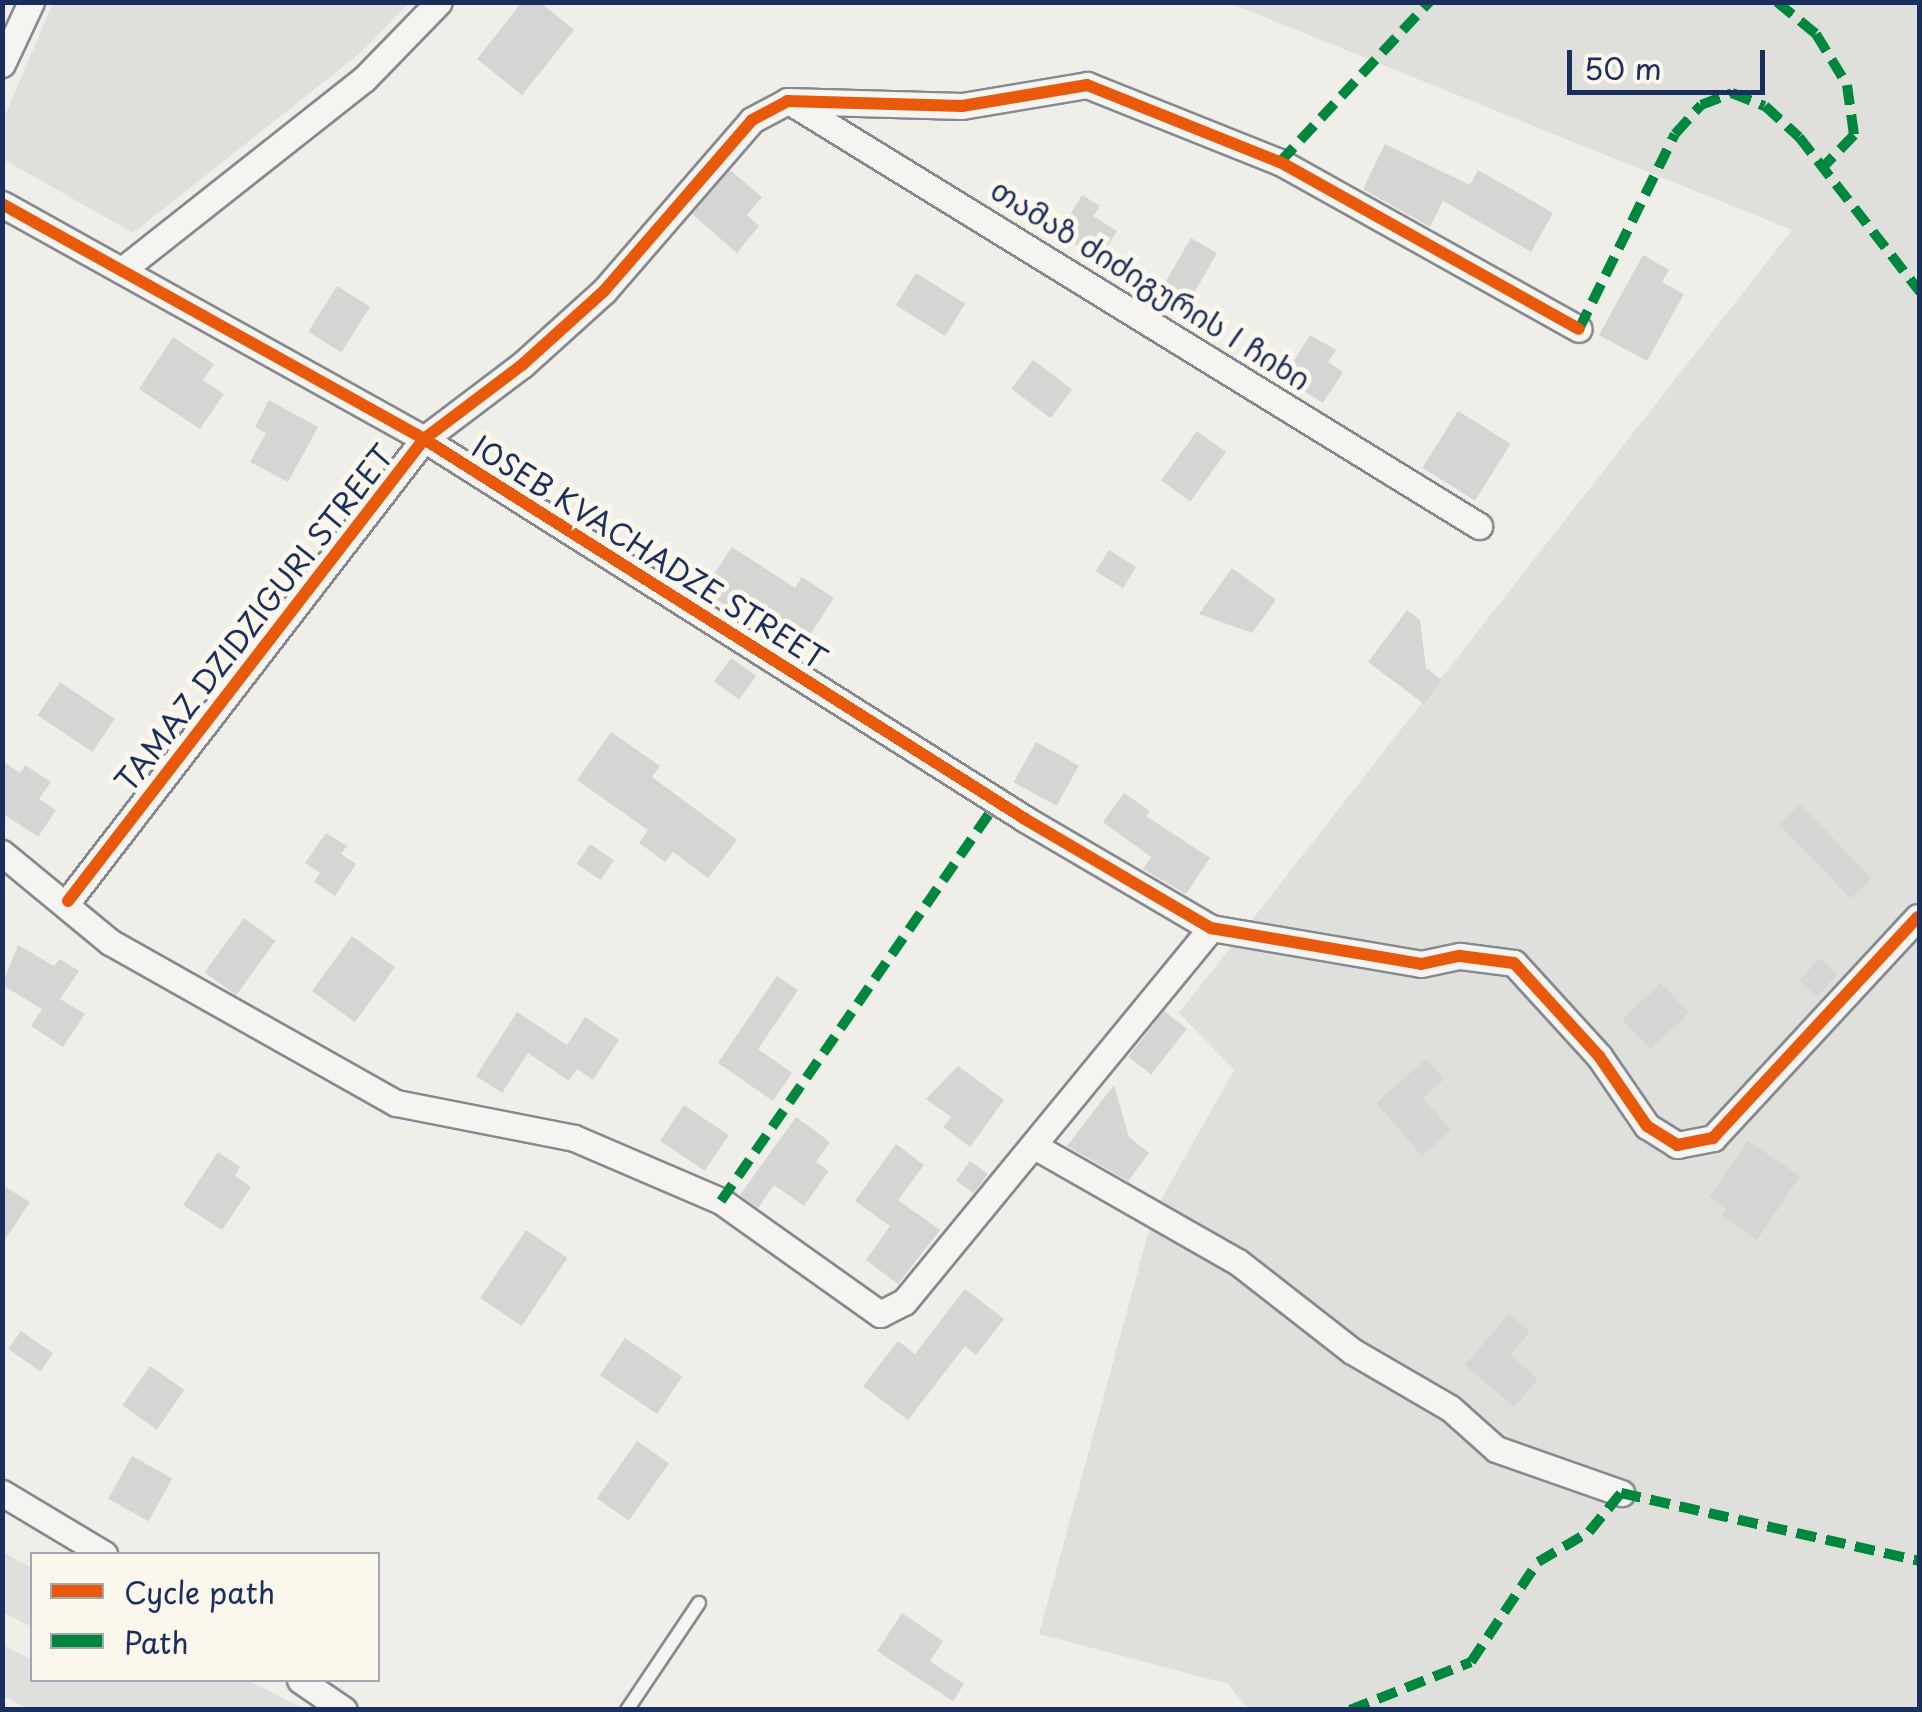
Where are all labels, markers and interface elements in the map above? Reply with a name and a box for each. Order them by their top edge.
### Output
scale bar [1572,30,1770,92]
text: 50 m [1584,45,1662,90]
street label: თამაზ ძიძიგურის I ჩიხი [984,171,1318,397]
street label: IOSEB KVACHADZE STREET [462,425,838,679]
street label: TAMAZ DZIDZIGURI STREET [108,438,400,798]
legend [30,1552,380,1682]
text: Cycle path [124,1569,275,1614]
text: Path [124,1619,189,1664]

